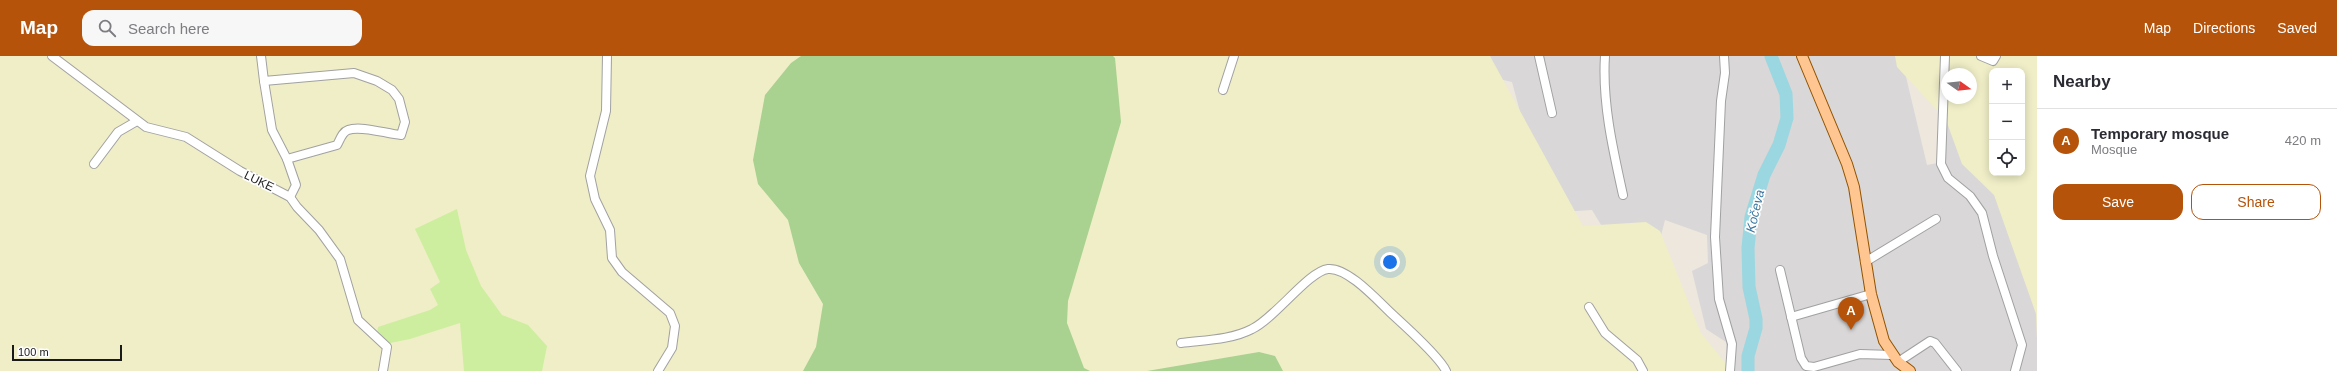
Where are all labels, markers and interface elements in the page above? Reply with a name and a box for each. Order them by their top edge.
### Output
search box [82,10,362,46]
text: Map [20,17,58,38]
icon: search [96,17,118,39]
text: Search here [128,20,210,37]
text: Map [2144,20,2171,36]
text: Directions [2193,20,2255,36]
text: Saved [2277,20,2317,36]
north arrow [1941,68,1977,104]
map controls [1989,68,2025,176]
button: + [1989,68,2025,104]
text: Nearby [2053,72,2111,91]
button: − [1989,104,2025,140]
text: Temporary mosque [2091,125,2229,142]
text: A [2061,133,2071,148]
text: 420 m [2285,133,2321,148]
button: locate [1989,140,2025,176]
text: Mosque [2091,142,2137,157]
street label: LUKE [242,168,276,194]
button: Save [2053,184,2183,220]
button: Share [2191,184,2321,220]
water label: Kočeva [1743,188,1767,234]
your location [1380,252,1400,272]
pin: A [1838,297,1864,330]
scale bar [12,343,122,362]
text: 100 m [18,346,49,358]

